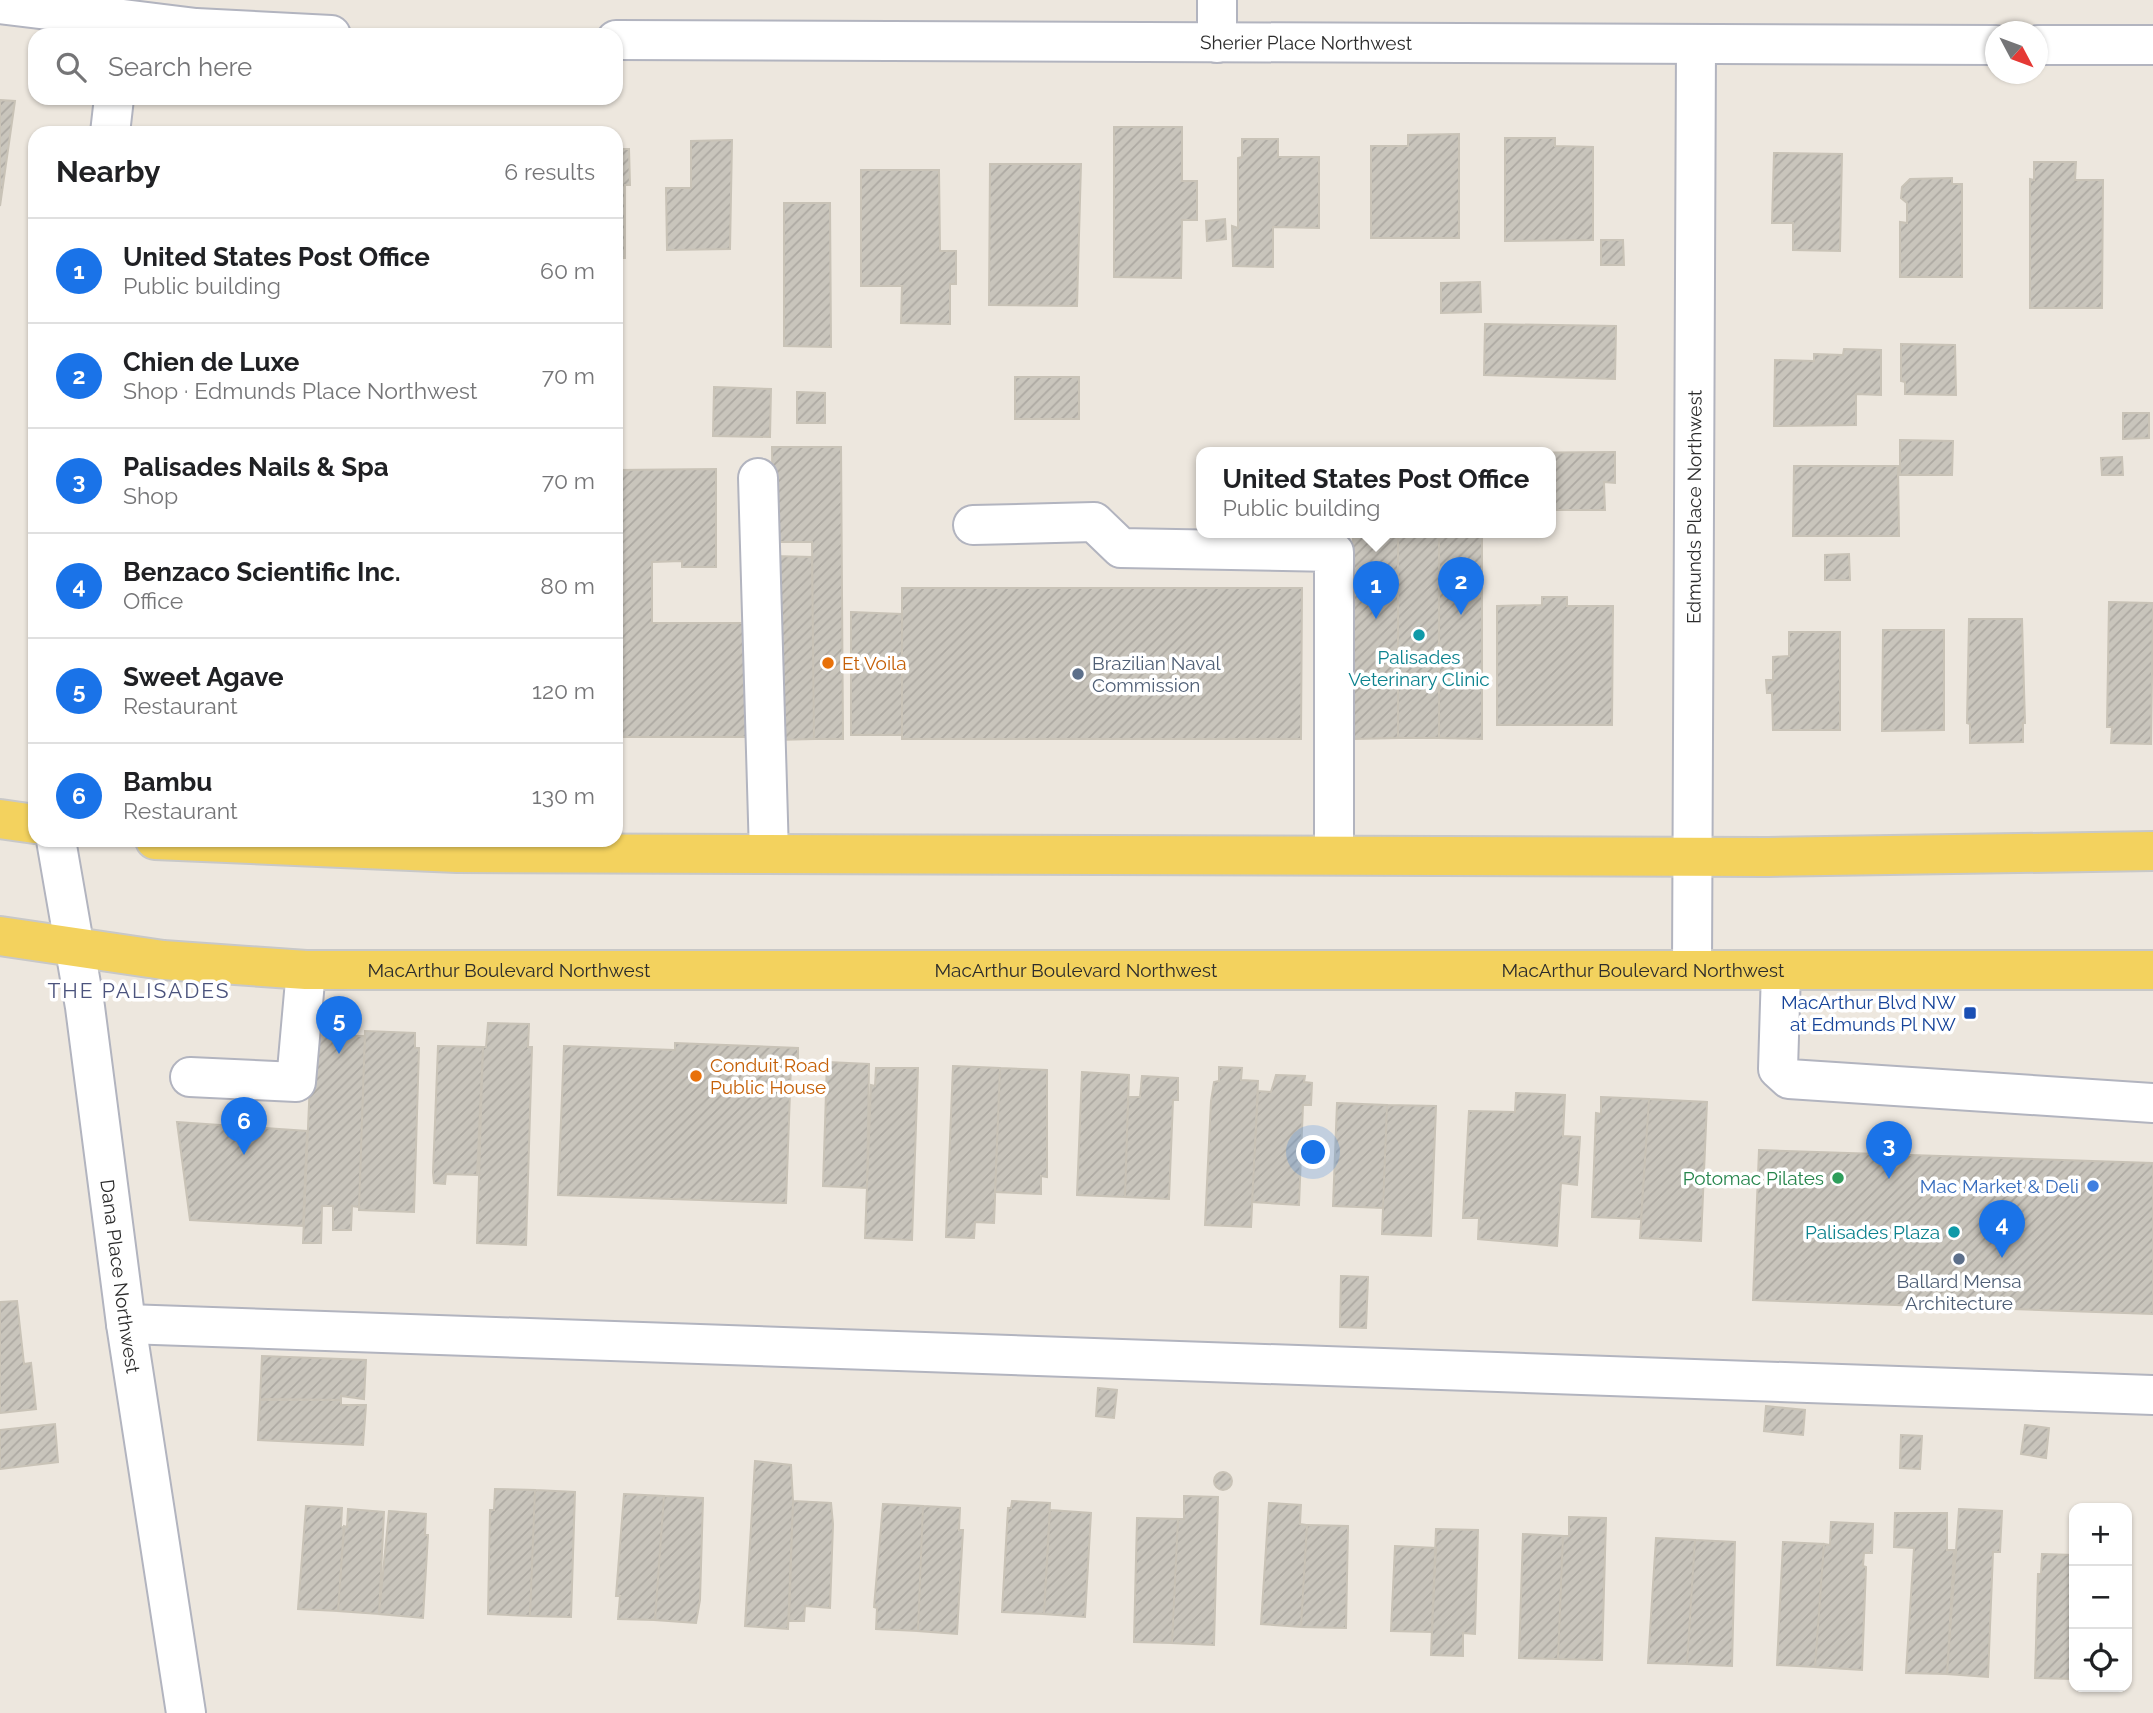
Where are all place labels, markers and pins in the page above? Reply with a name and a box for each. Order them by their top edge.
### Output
pin: 2 [1438,557,1484,615]
pin: 1 [1353,561,1399,619]
marker: Palisades Veterinary Clinic [1411,627,1427,643]
place label: Palisades Veterinary Clinic [1348,646,1490,690]
place label: Et Voila [842,652,907,674]
place label: Brazilian Naval Commission [1092,652,1222,696]
marker: Et Voila [820,655,836,671]
marker: Brazilian Naval Commission [1070,666,1086,682]
place label: MacArthur Blvd NW at Edmunds Pl NW [1781,991,1956,1035]
pin: 5 [316,996,362,1054]
marker: MacArthur Blvd NW at Edmunds Pl NW [1962,1005,1978,1021]
place label: Conduit Road Public House [710,1054,829,1098]
marker: Conduit Road Public House [688,1068,704,1084]
pin: 6 [221,1097,267,1155]
pin: 3 [1866,1121,1912,1179]
place label: Potomac Pilates [1683,1167,1824,1189]
marker: Potomac Pilates [1830,1170,1846,1186]
place label: Mac Market & Deli [1920,1175,2079,1197]
marker: Mac Market & Deli [2085,1178,2101,1194]
pin: 4 [1979,1200,2025,1258]
place label: Palisades Plaza [1805,1221,1940,1243]
marker: Palisades Plaza [1946,1224,1962,1240]
marker: Ballard Mensa Architecture [1951,1251,1967,1267]
place label: Ballard Mensa Architecture [1896,1270,2022,1314]

